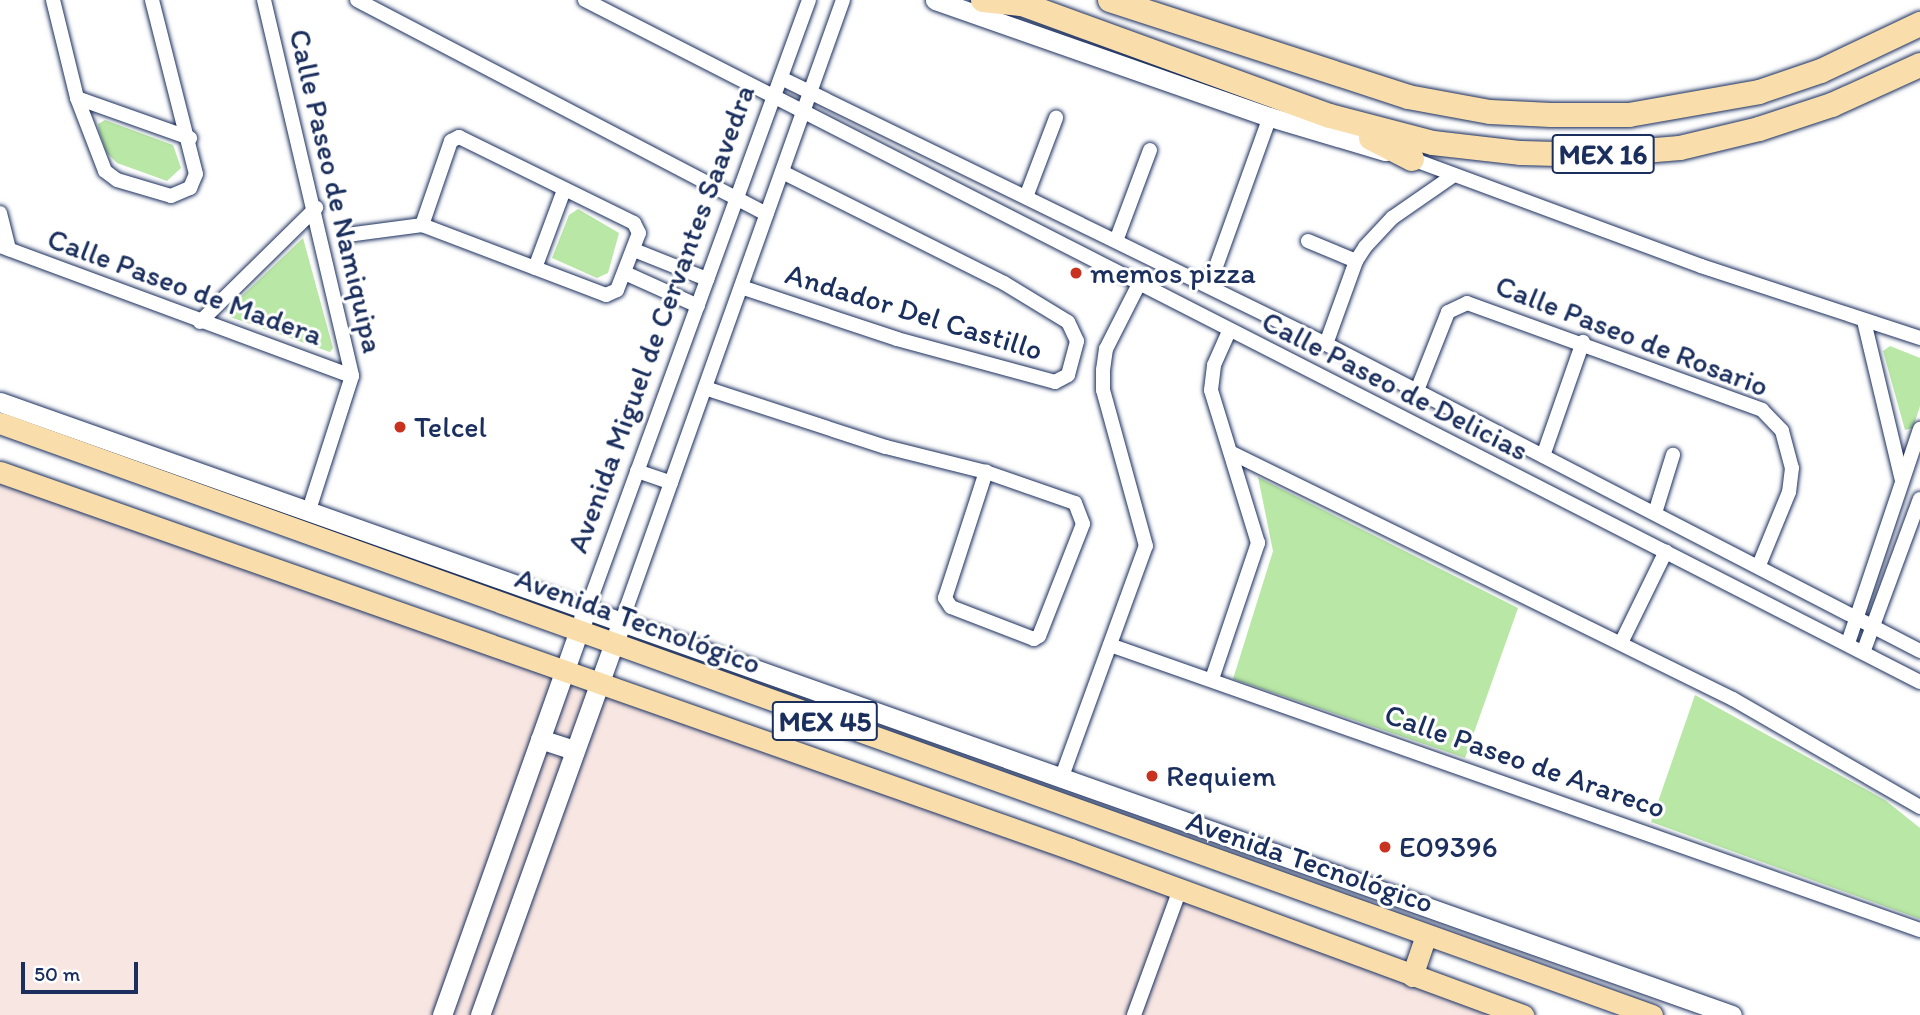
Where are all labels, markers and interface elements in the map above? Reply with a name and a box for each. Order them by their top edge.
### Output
street label: Calle Paseo de Namiquipa [281,26,391,356]
street label: Avenida Miguel de Cervantes Saavedra [559,80,763,558]
road number: MEX 16 [1550,130,1656,178]
street label: Calle Paseo de Madera [43,221,327,353]
place label: memos pizza [1090,255,1255,291]
street label: Andador Del Castillo [781,256,1047,368]
marker: memos pizza [1068,265,1084,281]
street label: Calle Paseo de Rosario [1491,268,1773,404]
street label: Calle Paseo de Delicias [1257,304,1533,468]
place label: Telcel [414,409,487,445]
marker: Telcel [392,419,408,435]
street label: Avenida Tecnológico [510,560,766,682]
road number: MEX 45 [771,696,879,746]
street label: Calle Paseo de Arareco [1380,696,1670,826]
place label: Requiem [1166,758,1276,794]
marker: Requiem [1144,768,1160,784]
street label: Avenida Tecnológico [1182,803,1438,921]
place label: E09396 [1399,829,1498,865]
marker: E09396 [1377,839,1393,855]
scale bar [24,948,142,992]
text: 50 m [34,961,80,986]

